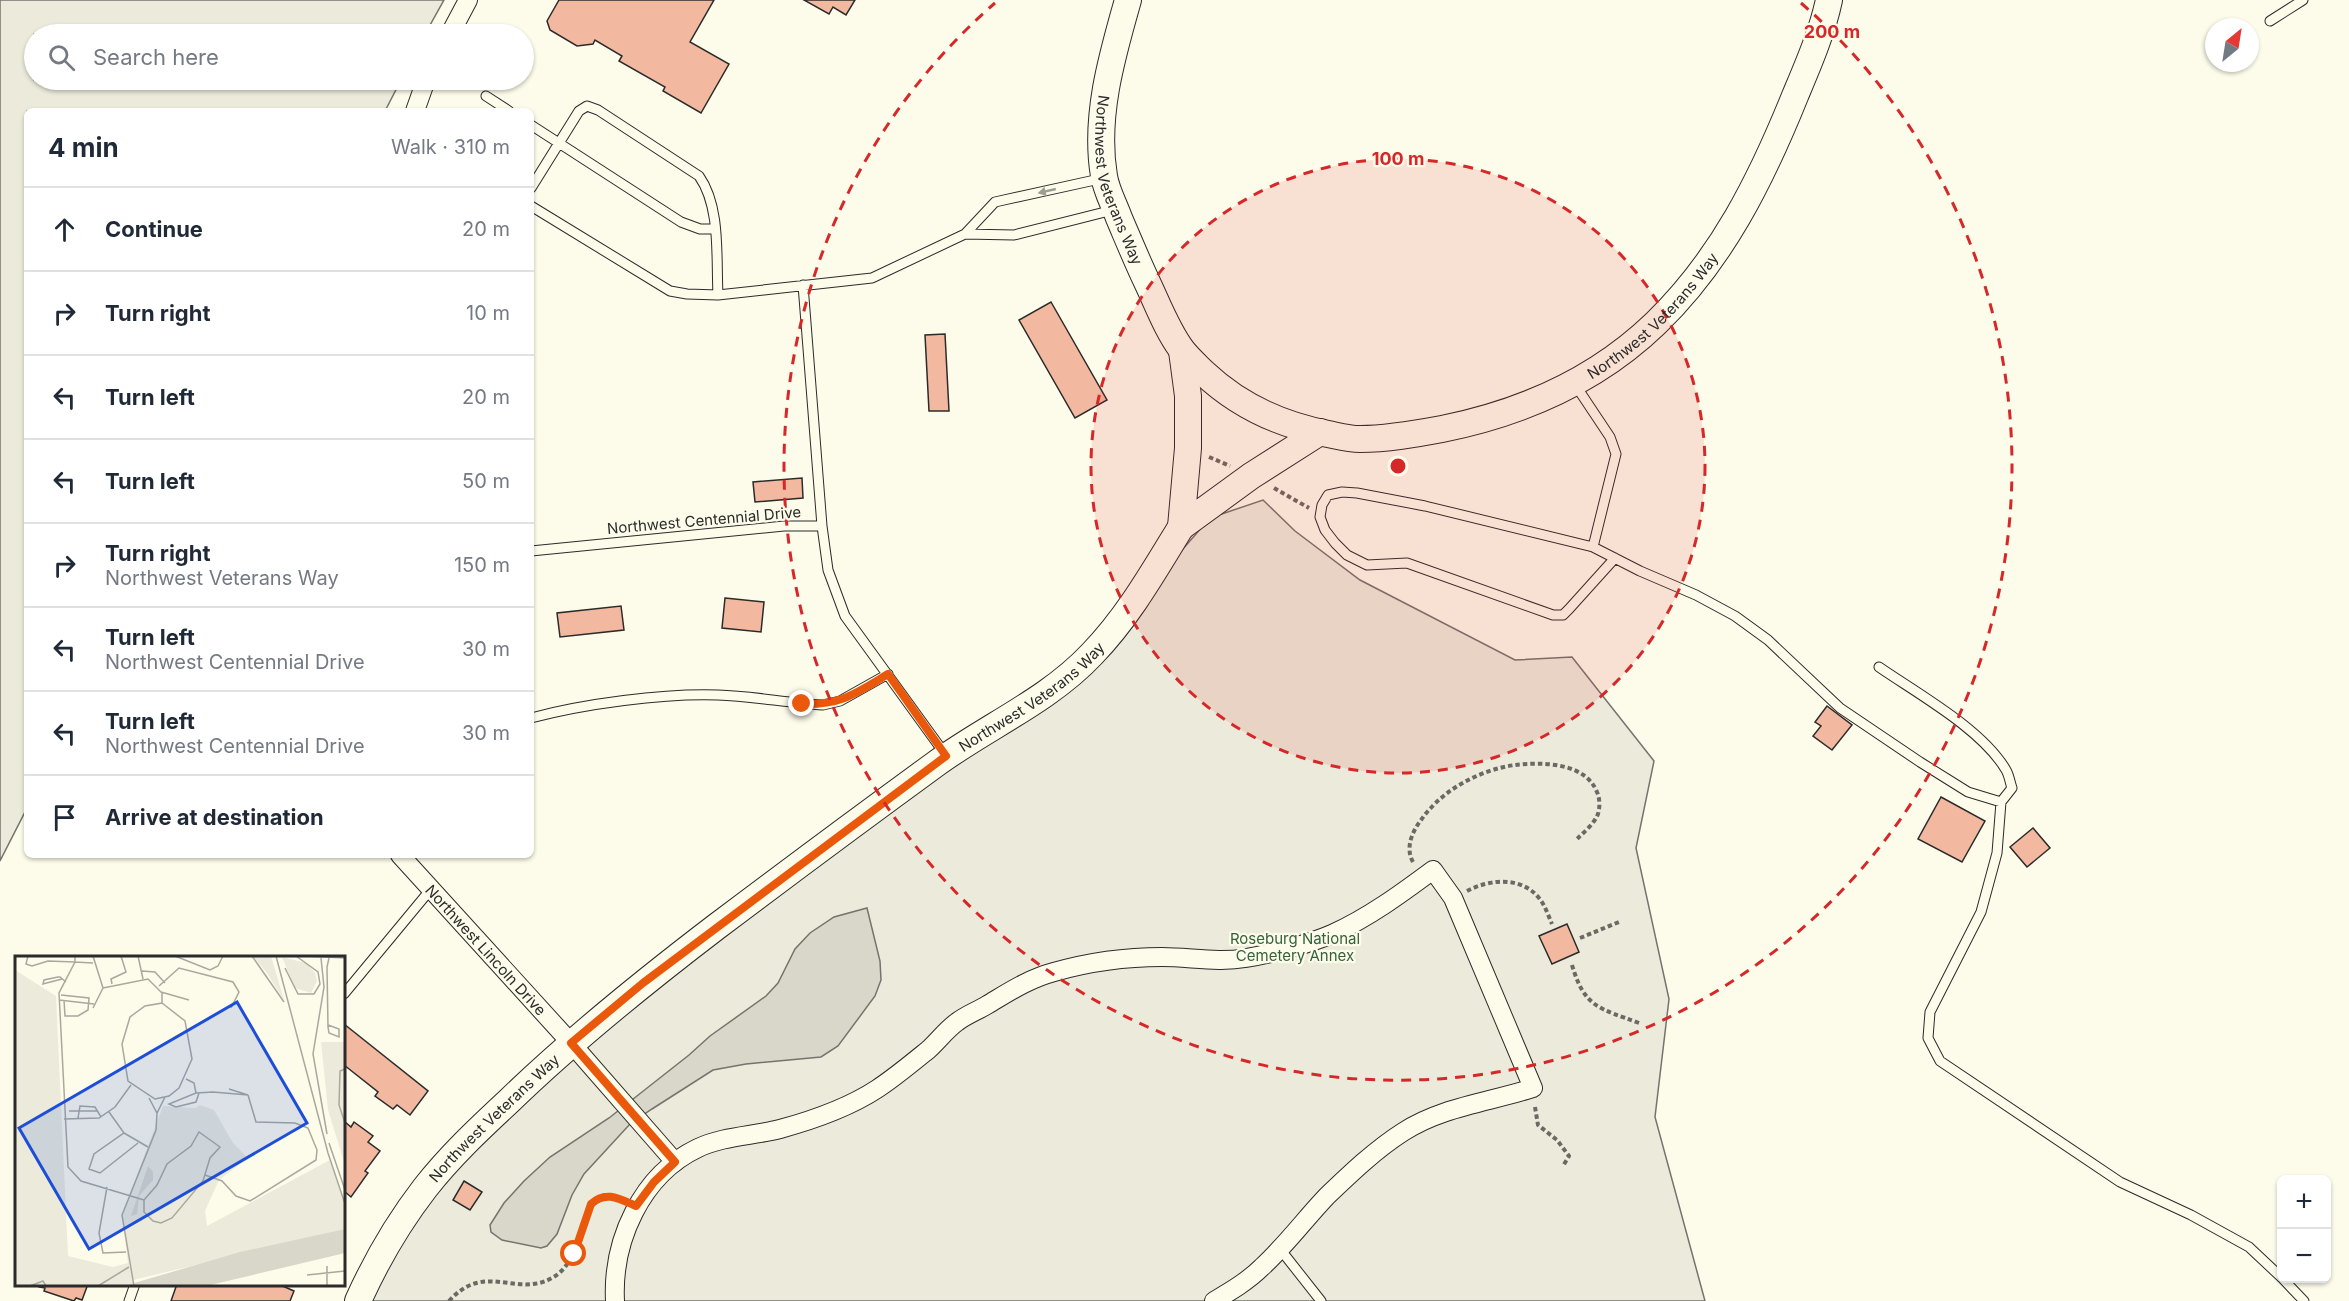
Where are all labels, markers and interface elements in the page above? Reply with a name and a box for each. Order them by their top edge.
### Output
north arrow [2205,18,2259,72]
text: 200 m [1804,21,1860,42]
search box [24,24,534,90]
icon: search [45,41,78,74]
text: Search here [93,44,219,70]
street label: Northwest Veterans Way [1092,94,1148,268]
text: 4 min [48,132,119,163]
text: Walk · 310 m [391,135,510,159]
text: 100 m [1372,148,1424,169]
one-way arrow [1038,186,1056,196]
icon: ahead [48,213,81,246]
text: Continue [105,216,203,242]
text: 20 m [462,217,510,241]
street label: Northwest Veterans Way [1583,248,1722,383]
icon: right [48,297,81,330]
text: Turn right [105,300,211,326]
text: 10 m [466,301,510,325]
icon: left [48,381,81,414]
text: Turn left [105,384,195,410]
text: 20 m [462,385,510,409]
centre of rings [1388,456,1408,476]
icon: left [48,465,81,498]
text: Turn left [105,468,195,494]
text: 50 m [462,469,510,493]
street label: Northwest Centennial Drive [606,502,802,538]
text: Turn right [105,540,211,566]
icon: right [48,549,81,582]
text: 150 m [454,553,510,577]
text: Northwest Veterans Way [105,566,339,590]
text: Turn left [105,624,195,650]
icon: left [48,633,81,666]
text: 30 m [462,637,510,661]
street label: Northwest Veterans Way [955,637,1108,755]
text: Northwest Centennial Drive [105,650,365,674]
route end [788,690,814,716]
text: Turn left [105,708,195,734]
icon: left [48,717,81,750]
text: 30 m [462,721,510,745]
text: Northwest Centennial Drive [105,734,365,758]
icon: arrive [48,801,81,834]
text: Arrive at destination [105,804,324,830]
street label: Northwest Lincoln Drive [422,880,550,1019]
park label: Roseburg National Cemetery Annex [1230,929,1360,965]
inset map [15,956,345,1286]
street label: Northwest Veterans Way [424,1049,563,1186]
map controls [2277,1175,2331,1283]
button: + [2277,1175,2331,1229]
button: − [2277,1229,2331,1283]
route start [560,1240,586,1266]

